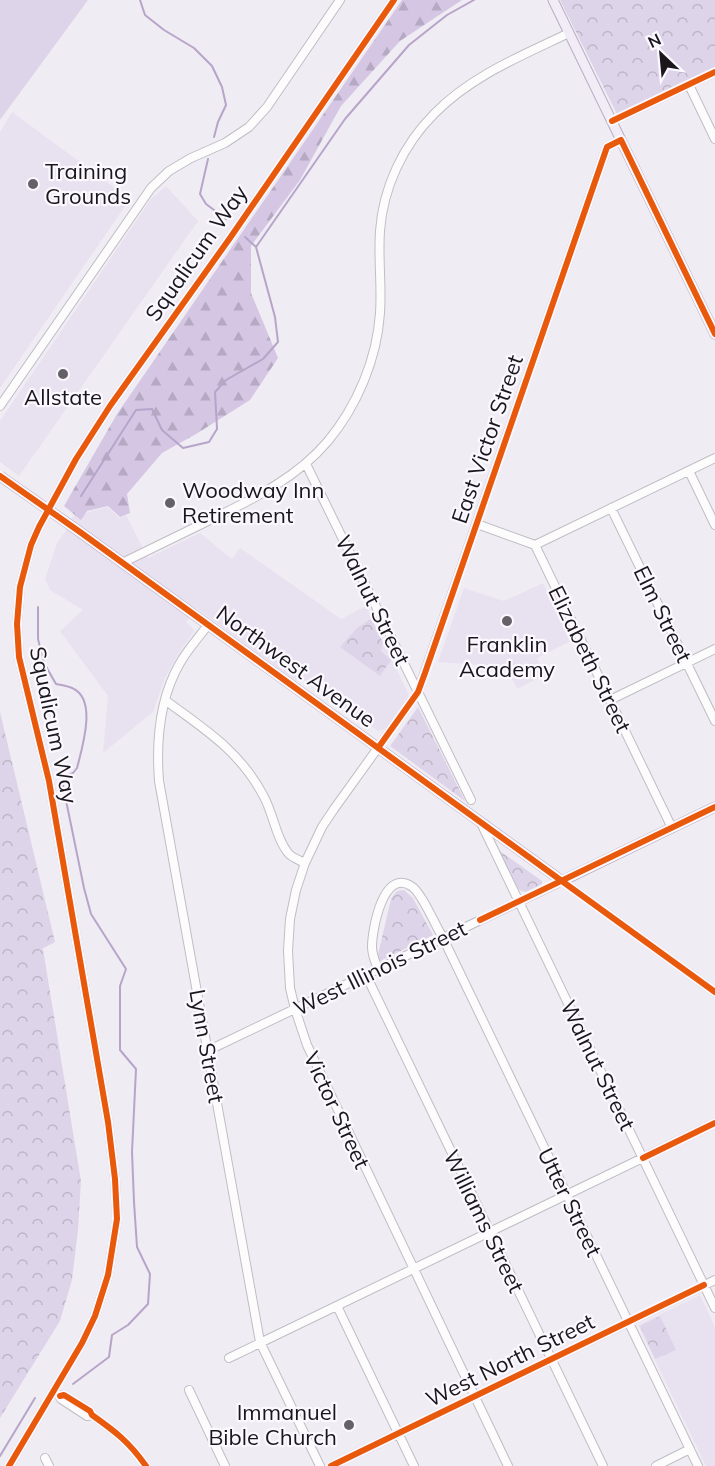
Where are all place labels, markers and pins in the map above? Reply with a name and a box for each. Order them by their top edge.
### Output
place label: Training Grounds [45,157,131,210]
marker: Training Grounds [26,177,40,191]
marker: Allstate [56,367,70,381]
place label: Allstate [24,383,102,411]
place label: Woodway Inn Retirement [182,476,324,529]
marker: Woodway Inn Retirement [163,496,177,510]
marker: Franklin Academy [500,614,514,628]
place label: Franklin Academy [459,630,555,683]
place label: Immanuel Bible Church [208,1398,337,1451]
marker: Immanuel Bible Church [342,1418,356,1432]

